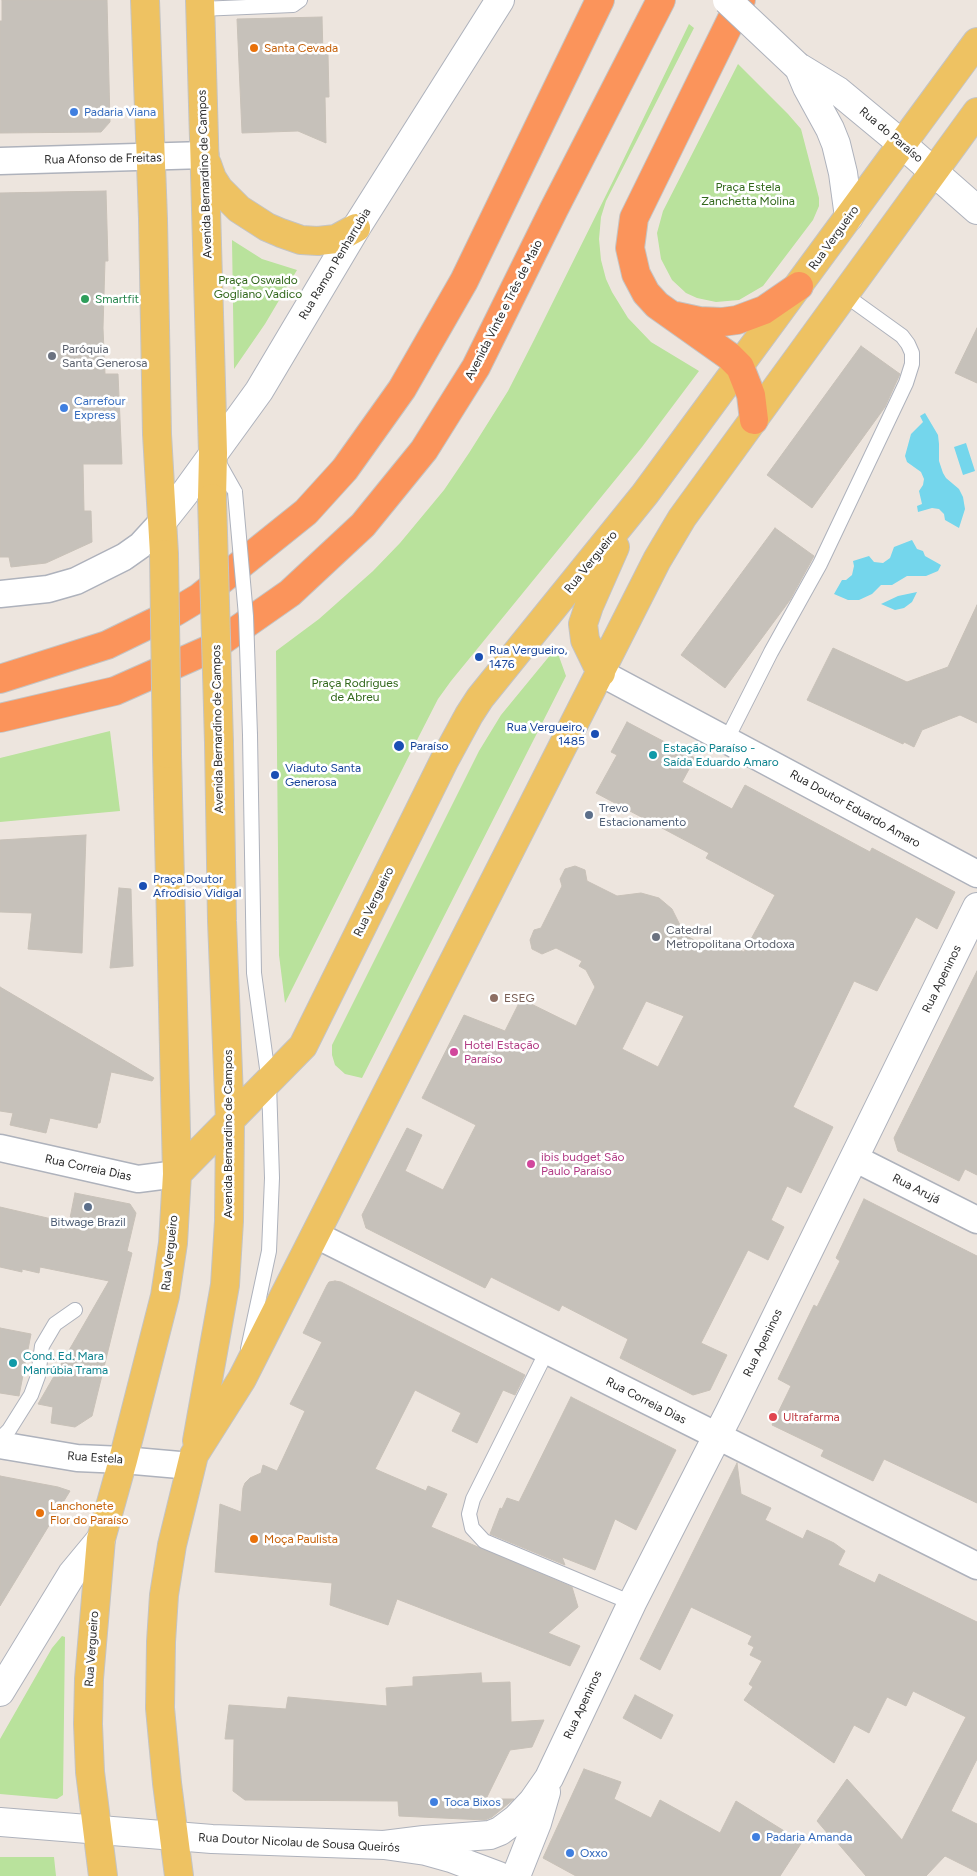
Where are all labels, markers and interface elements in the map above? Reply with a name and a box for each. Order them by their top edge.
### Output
place label: Santa Cevada [264,41,338,55]
marker: Santa Cevada [248,42,260,54]
street label: Avenida Bernardino de Campos [195,89,215,259]
street label: Rua do Paraíso [856,104,926,166]
place label: Padaria Viana [84,105,156,119]
marker: Padaria Viana [68,106,80,118]
street label: Rua Afonso de Freitas [44,151,162,167]
park label: Praça Estela Zanchetta Molina [701,180,795,208]
street label: Rua Vergueiro [806,203,862,273]
street label: Rua Ramon Penharrubia [296,206,374,322]
street label: Avenida Vinte e Três de Maio [462,238,546,382]
park label: Praça Oswaldo Gogliano Vadico [214,273,302,301]
place label: Smartfit [95,292,139,306]
marker: Smartfit [79,293,91,305]
place label: Paróquia Santa Generosa [62,342,147,370]
marker: Paróquia Santa Generosa [46,350,58,362]
place label: Carrefour Express [74,394,126,422]
marker: Carrefour Express [58,402,70,414]
street label: Rua Vergueiro [562,528,620,596]
place label: Rua Vergueiro, 1476 [489,643,568,671]
street label: Avenida Bernardino de Campos [209,645,227,813]
marker: Rua Vergueiro, 1476 [473,651,485,663]
park label: Praça Rodrigues de Abreu [312,676,398,704]
place label: Rua Vergueiro, 1485 [506,720,585,748]
marker: Rua Vergueiro, 1485 [589,728,601,740]
marker: Paraíso [392,739,406,753]
place label: Paraíso [410,739,448,753]
place label: Estação Paraíso - Saída Eduardo Amaro [663,741,779,769]
marker: Estação Paraíso - Saída Eduardo Amaro [647,749,659,761]
place label: Viaduto Santa Generosa [285,761,361,789]
street label: Rua Doutor Eduardo Amaro [787,767,923,851]
marker: Viaduto Santa Generosa [269,769,281,781]
place label: Trevo Estacionamento [599,801,686,829]
marker: Trevo Estacionamento [583,809,595,821]
street label: Rua Vergueiro [351,865,397,939]
place label: Praça Doutor Afrodisio Vidigal [153,872,241,900]
marker: Praça Doutor Afrodisio Vidigal [137,880,149,892]
place label: Catedral Metropolitana Ortodoxa [666,923,795,951]
marker: Catedral Metropolitana Ortodoxa [650,931,662,943]
street label: Rua Apeninos [919,943,965,1015]
place label: ESEG [504,991,535,1005]
marker: ESEG [488,992,500,1004]
place label: Hotel Estação Paraíso [464,1038,540,1066]
marker: Hotel Estação Paraíso [448,1046,460,1058]
street label: Avenida Bernardino de Campos [221,1050,235,1218]
place label: ibis budget São Paulo Paraíso [541,1150,624,1178]
street label: Rua Correia Dias [43,1152,133,1184]
marker: ibis budget São Paulo Paraíso [525,1158,537,1170]
street label: Rua Arujá [890,1171,942,1207]
marker: Bitwage Brazil [82,1201,94,1213]
place label: Bitwage Brazil [50,1215,126,1229]
street label: Rua Vergueiro [159,1215,181,1291]
street label: Rua Apeninos [740,1307,786,1379]
place label: Cond. Ed. Mara Manrúbia Trama [23,1349,108,1377]
marker: Cond. Ed. Mara Manrúbia Trama [7,1357,19,1369]
street label: Rua Correia Dias [603,1375,689,1427]
place label: Ultrafarma [783,1410,840,1424]
marker: Ultrafarma [767,1411,779,1423]
street label: Rua Estela [67,1449,123,1467]
place label: Lanchonete Flor do Paraíso [50,1499,129,1527]
marker: Lanchonete Flor do Paraíso [34,1507,46,1519]
place label: Moça Paulista [264,1532,338,1546]
marker: Moça Paulista [248,1533,260,1545]
street label: Rua Vergueiro [82,1611,102,1687]
street label: Rua Apeninos [561,1669,605,1741]
place label: Toca Bixos [444,1795,501,1809]
marker: Toca Bixos [428,1796,440,1808]
place label: Padaria Amanda [766,1830,852,1844]
street label: Rua Doutor Nicolau de Sousa Queirós [198,1831,400,1855]
marker: Padaria Amanda [750,1831,762,1843]
place label: Oxxo [580,1846,608,1860]
marker: Oxxo [564,1847,576,1859]

